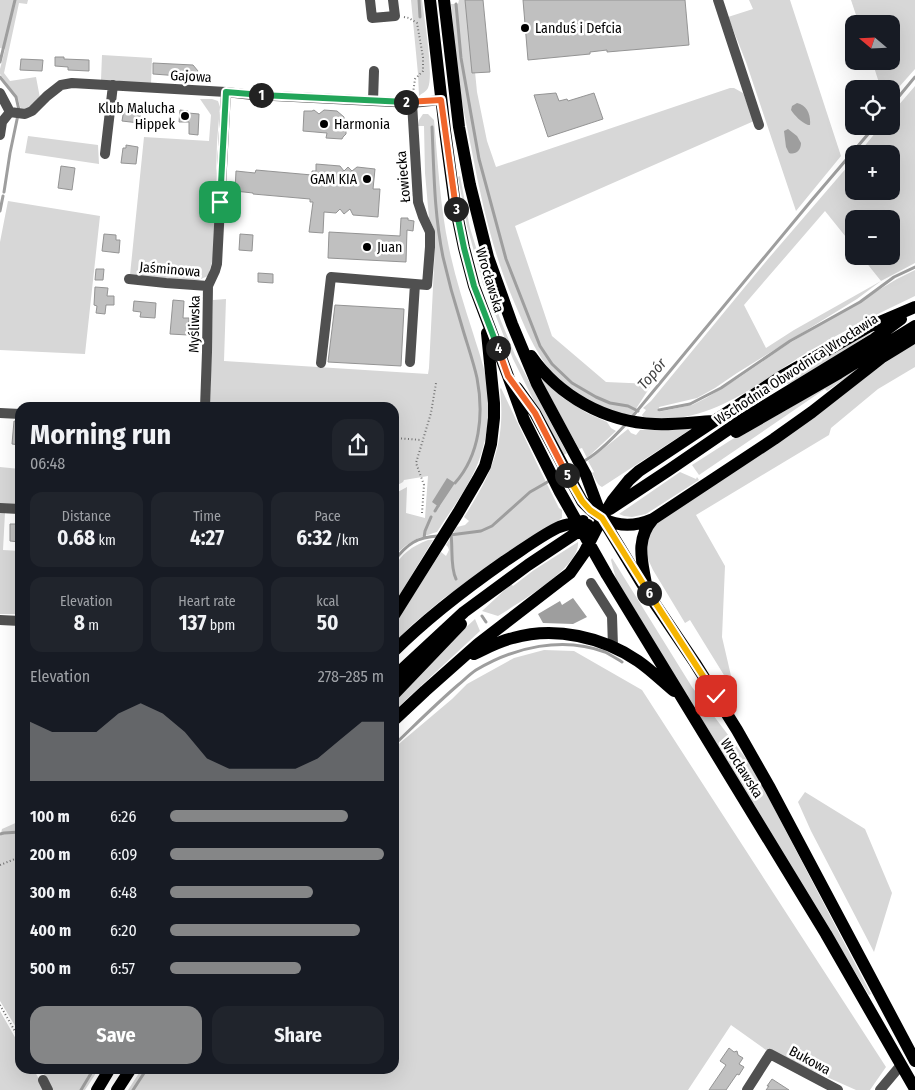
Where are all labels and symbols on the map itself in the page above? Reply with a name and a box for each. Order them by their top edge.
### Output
north arrow [845,15,900,70]
place label: Landuś i Defcia [535,20,622,37]
marker: Landuś i Defcia [519,22,531,34]
street label: Gajowa [170,67,212,86]
pin: 1 [248,82,274,108]
pin: 2 [394,90,418,114]
place label: Klub Malucha Hippek [98,100,175,133]
marker: Klub Malucha Hippek [179,110,191,122]
place label: Harmonia [334,116,390,133]
marker: Harmonia [318,118,330,130]
street label: Łowiecka [393,150,414,204]
place label: GAM KIA [310,171,358,188]
marker: GAM KIA [361,173,373,185]
pin [199,181,241,223]
pin: 3 [444,196,468,222]
place label: Juan [377,239,402,256]
marker: Juan [361,241,373,253]
street label: Wrocławska [472,246,508,315]
street label: Jaśminowa [139,258,201,281]
street label: Myśliwska [185,295,204,353]
street label: Wschodnia Obwodnica Wrocławia [711,310,881,429]
pin: 4 [486,336,510,360]
water label: Topór [634,354,671,393]
pin: 5 [554,462,580,488]
pin: 6 [636,580,662,606]
pin [695,675,737,717]
street label: Wrocławska [717,735,767,801]
street label: Bukowa [786,1042,834,1078]

